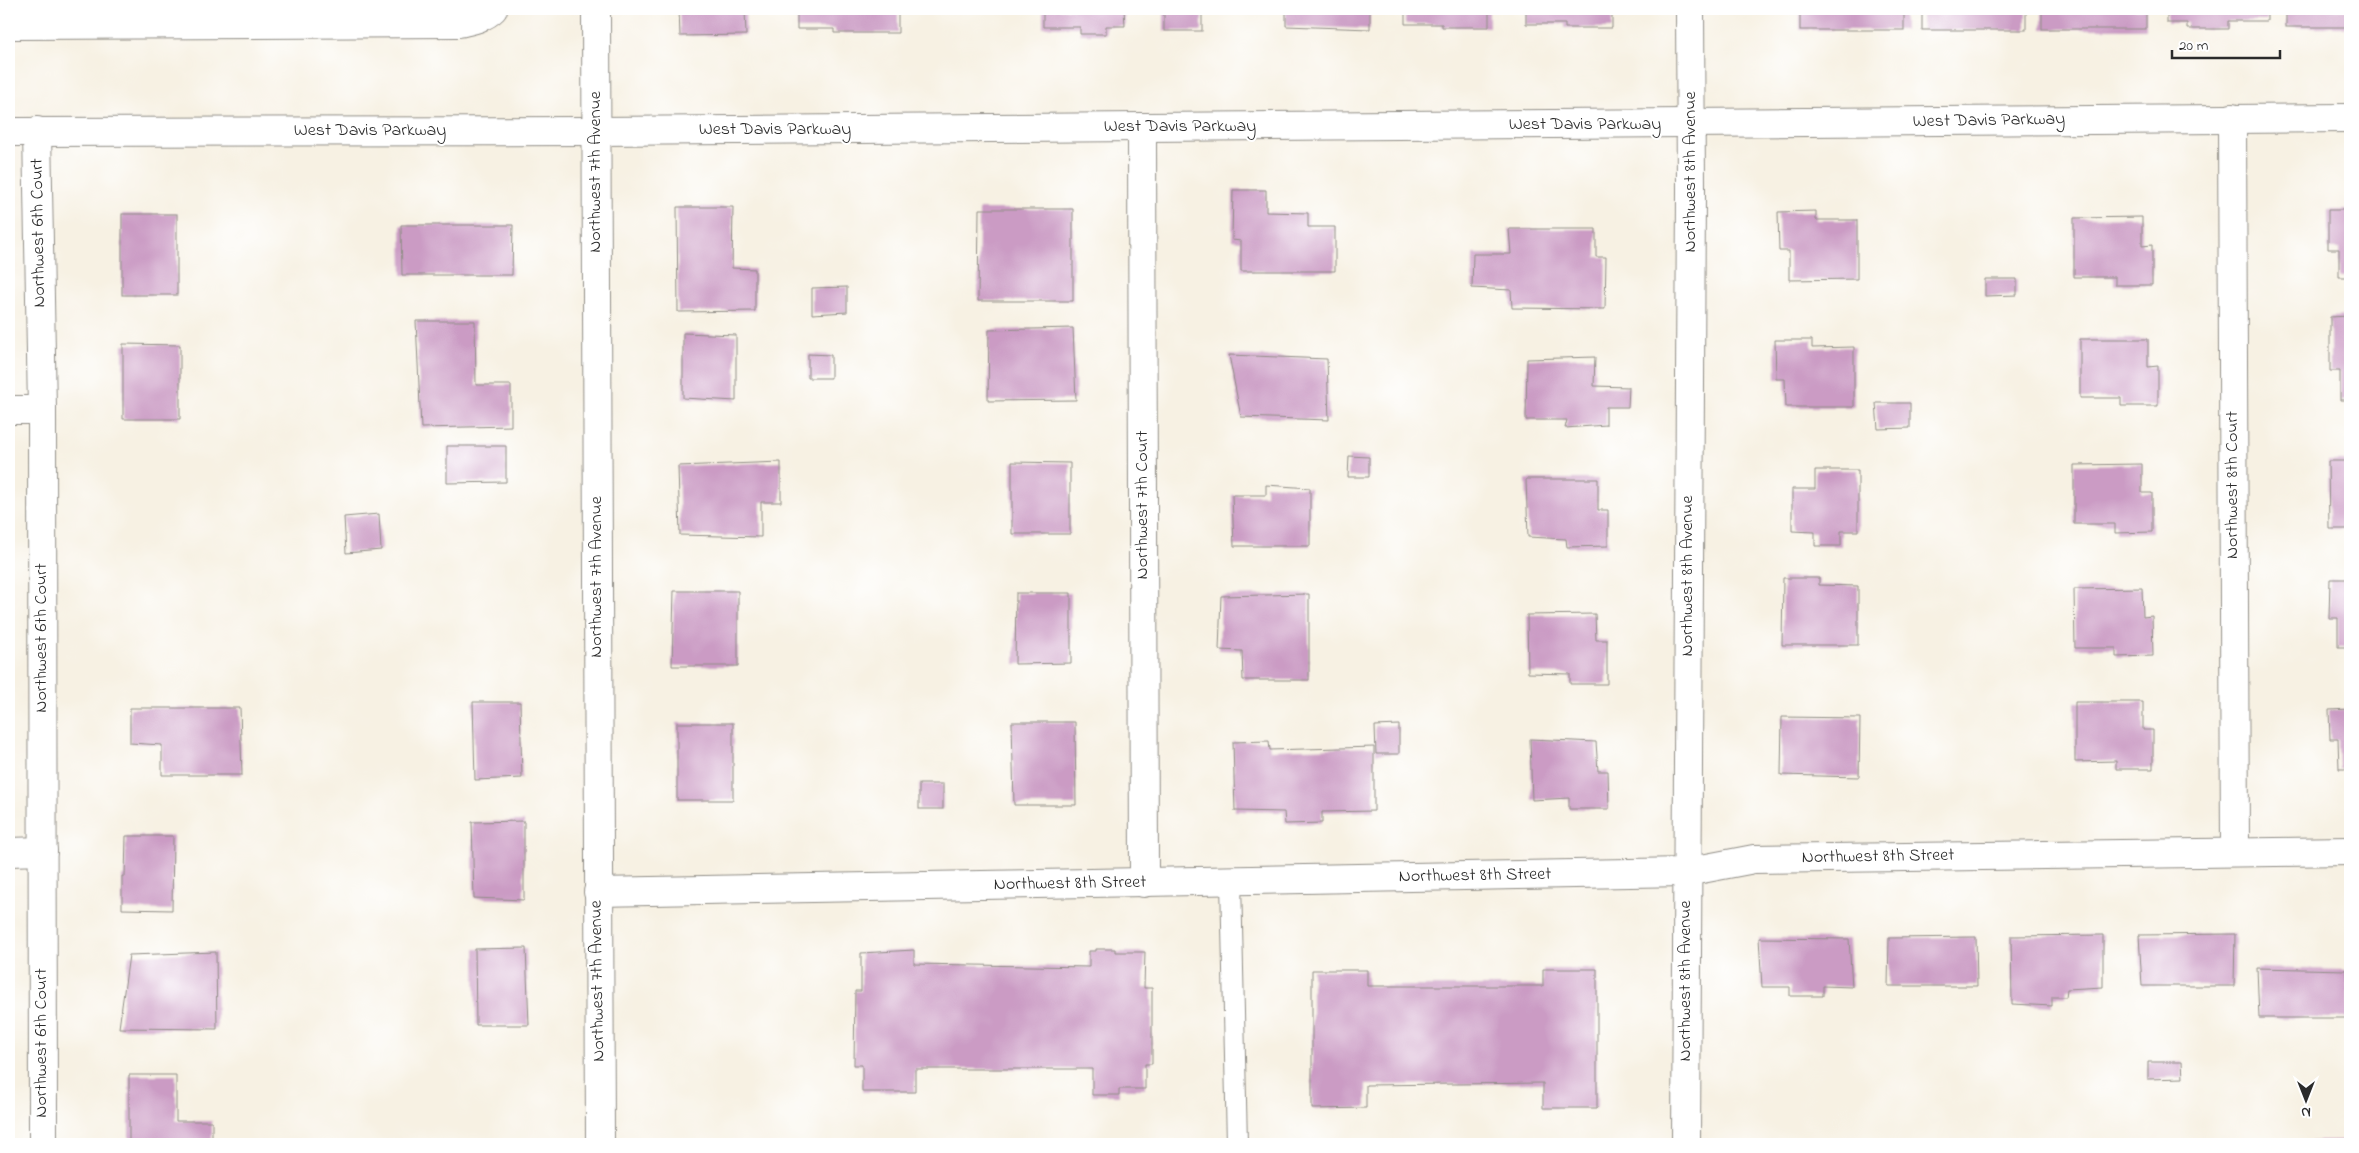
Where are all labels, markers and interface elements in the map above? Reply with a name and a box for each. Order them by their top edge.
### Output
scale bar [2172,28,2279,60]
text: 20 m [2179,35,2209,57]
street label: Northwest 7th Avenue [583,90,609,253]
street label: Northwest 8th Avenue [1678,91,1704,252]
street label: West Davis Parkway [1912,107,2066,135]
street label: West Davis Parkway [1509,112,1661,138]
street label: West Davis Parkway [1104,114,1256,140]
street label: West Davis Parkway [699,117,851,143]
street label: West Davis Parkway [294,118,446,144]
street label: Northwest 6th Court [25,158,53,308]
street label: Northwest 8th Court [2220,411,2246,559]
street label: Northwest 7th Court [1130,431,1156,579]
street label: Northwest 7th Avenue [584,495,610,658]
street label: Northwest 8th Avenue [1675,495,1701,656]
street label: Northwest 6th Court [29,563,55,713]
street label: Northwest 8th Street [1802,843,1954,871]
street label: Northwest 8th Street [1399,862,1551,890]
street label: Northwest 8th Street [994,870,1146,898]
street label: Northwest 7th Avenue [584,899,612,1062]
street label: Northwest 8th Avenue [1673,900,1699,1061]
street label: Northwest 6th Court [29,968,55,1118]
north arrow [2282,1076,2332,1126]
text: N [2301,1101,2311,1122]

